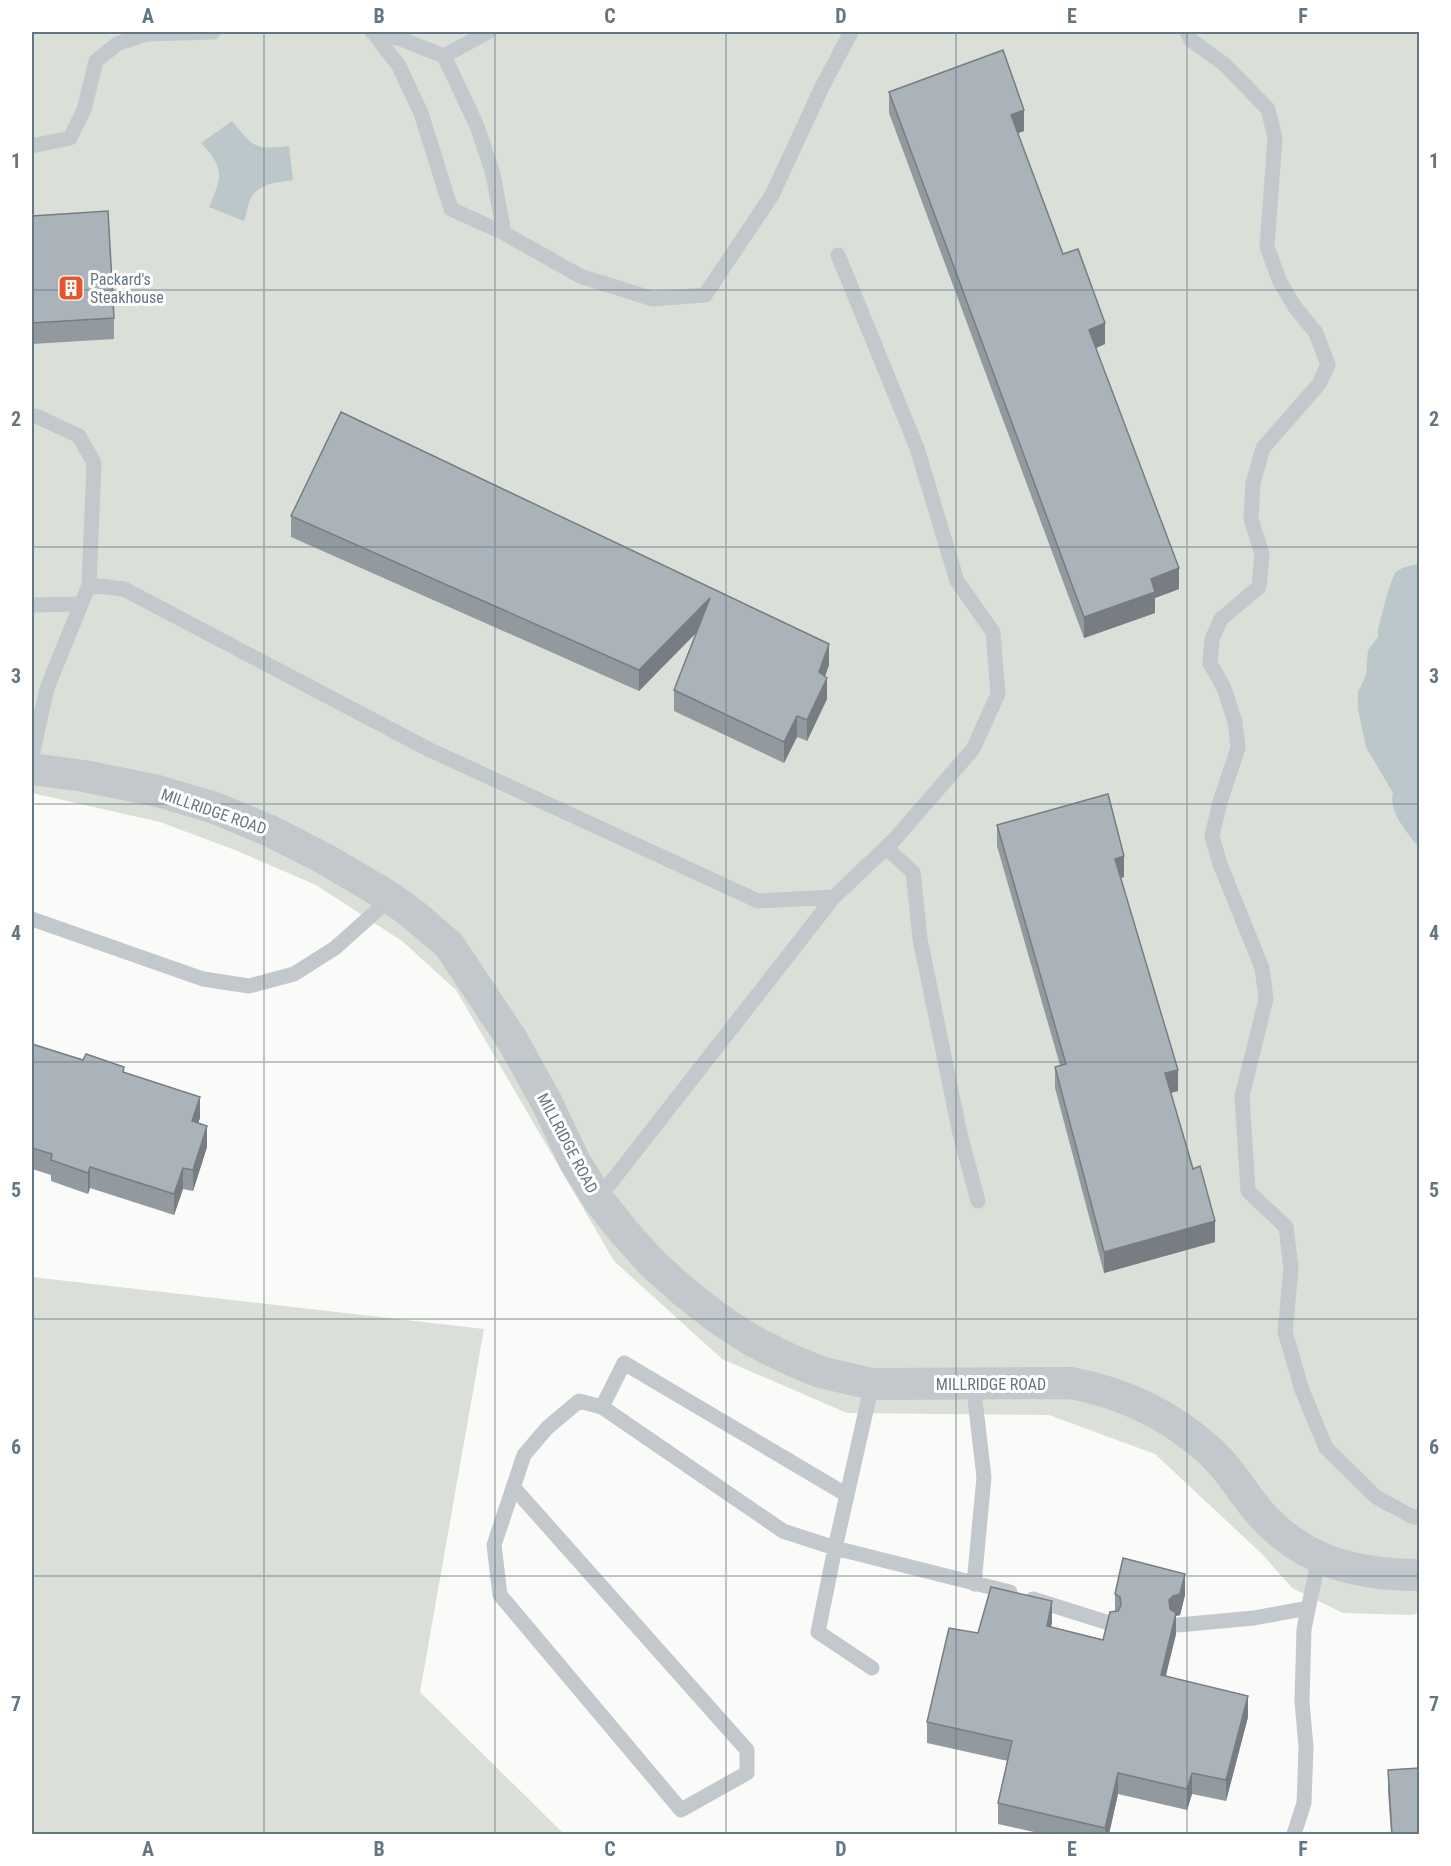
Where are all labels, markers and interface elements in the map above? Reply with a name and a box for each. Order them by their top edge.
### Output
text: A [142,4,154,28]
text: B [373,4,385,28]
text: C [604,4,616,28]
text: D [835,4,847,28]
text: E [1067,4,1077,28]
text: F [1298,4,1308,28]
text: 1 [11,149,21,173]
text: 1 [1429,149,1439,173]
place label: Packard's Steakhouse [90,270,164,307]
building icon: Packard's Steakhouse [56,273,86,303]
text: 2 [11,407,21,431]
text: 2 [1429,407,1439,431]
text: 3 [11,664,21,688]
text: 3 [1429,664,1439,688]
street label: MILLRIDGE ROAD [159,785,269,838]
text: 4 [11,921,21,945]
text: 4 [1429,921,1439,945]
street label: MILLRIDGE ROAD [533,1090,602,1196]
text: 5 [11,1178,21,1202]
text: 5 [1429,1178,1439,1202]
street label: MILLRIDGE ROAD [936,1375,1046,1394]
text: 6 [11,1435,21,1459]
text: 6 [1429,1435,1439,1459]
text: 7 [11,1692,21,1716]
text: 7 [1429,1692,1439,1716]
text: A [142,1837,154,1861]
text: B [373,1837,385,1861]
text: C [604,1837,616,1861]
text: D [835,1837,847,1861]
text: E [1067,1837,1077,1861]
text: F [1298,1837,1308,1861]

